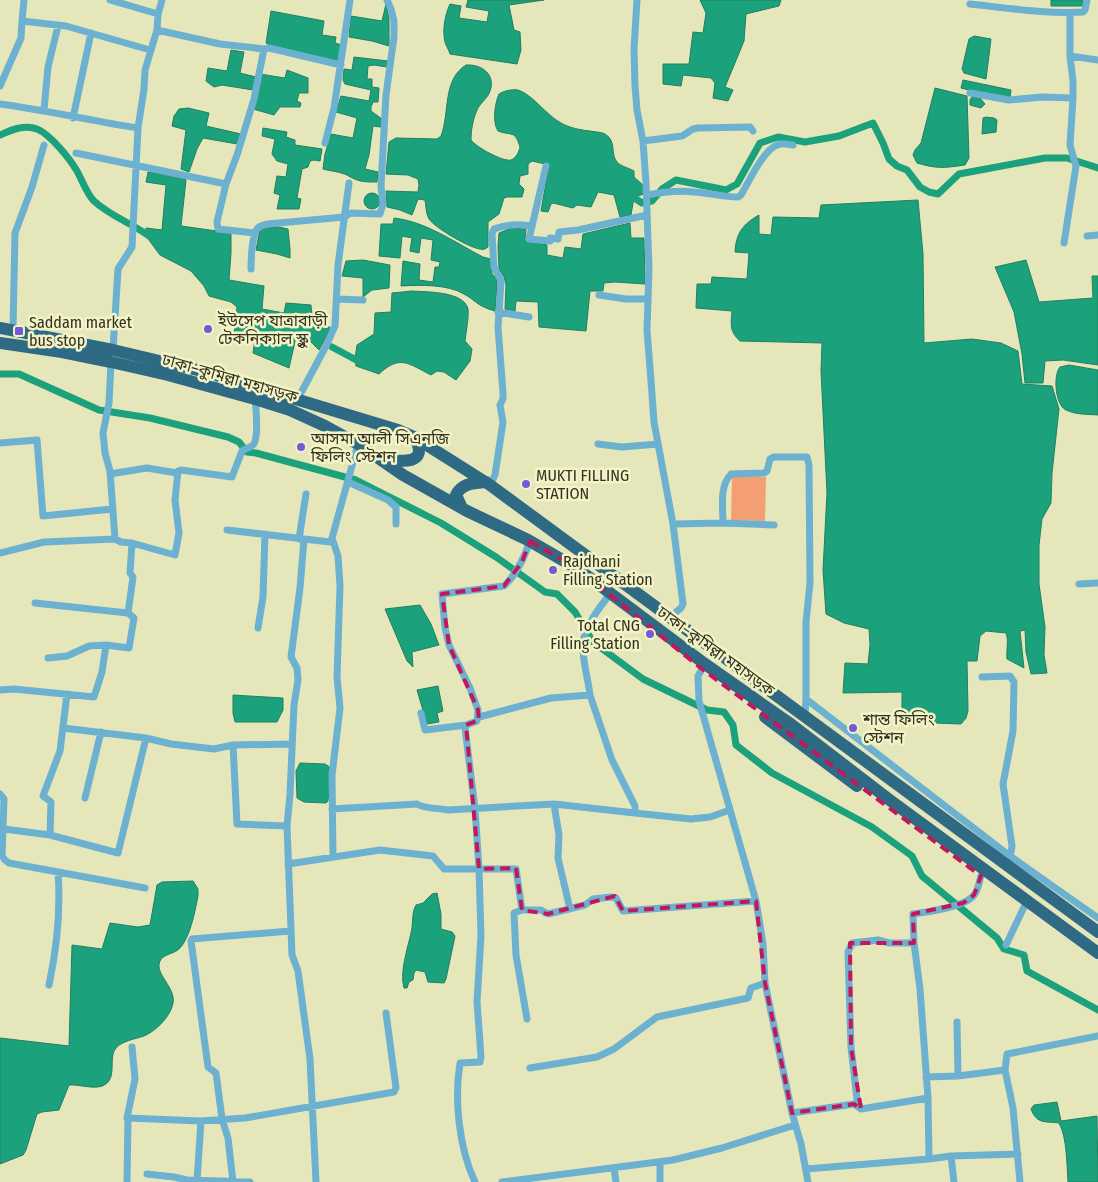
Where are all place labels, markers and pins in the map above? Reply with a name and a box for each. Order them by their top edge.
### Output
place label: ইউসেপ যাত্রাবাড়ী টেকনিক্যাল স্কুল [217,311,328,348]
place label: Saddam market bus stop [29,313,133,350]
marker: ইউসেপ যাত্রাবাড়ী টেকনিক্যাল স্কুল [202,323,214,335]
marker: Saddam market bus stop [13,325,25,337]
place label: আসমা আলী সিএনজি ফিলিং স্টেশন [310,429,449,466]
marker: আসমা আলী সিএনজি ফিলিং স্টেশন [295,441,307,453]
place label: MUKTI FILLING STATION [536,466,629,503]
marker: MUKTI FILLING STATION [520,478,532,490]
place label: Rajdhani Filling Station [563,552,653,589]
marker: Rajdhani Filling Station [547,564,559,576]
place label: Total CNG Filling Station [550,616,640,653]
marker: Total CNG Filling Station [644,628,656,640]
place label: শান্ত ফিলিং স্টেশন [862,710,935,747]
marker: শান্ত ফিলিং স্টেশন [847,722,859,734]

